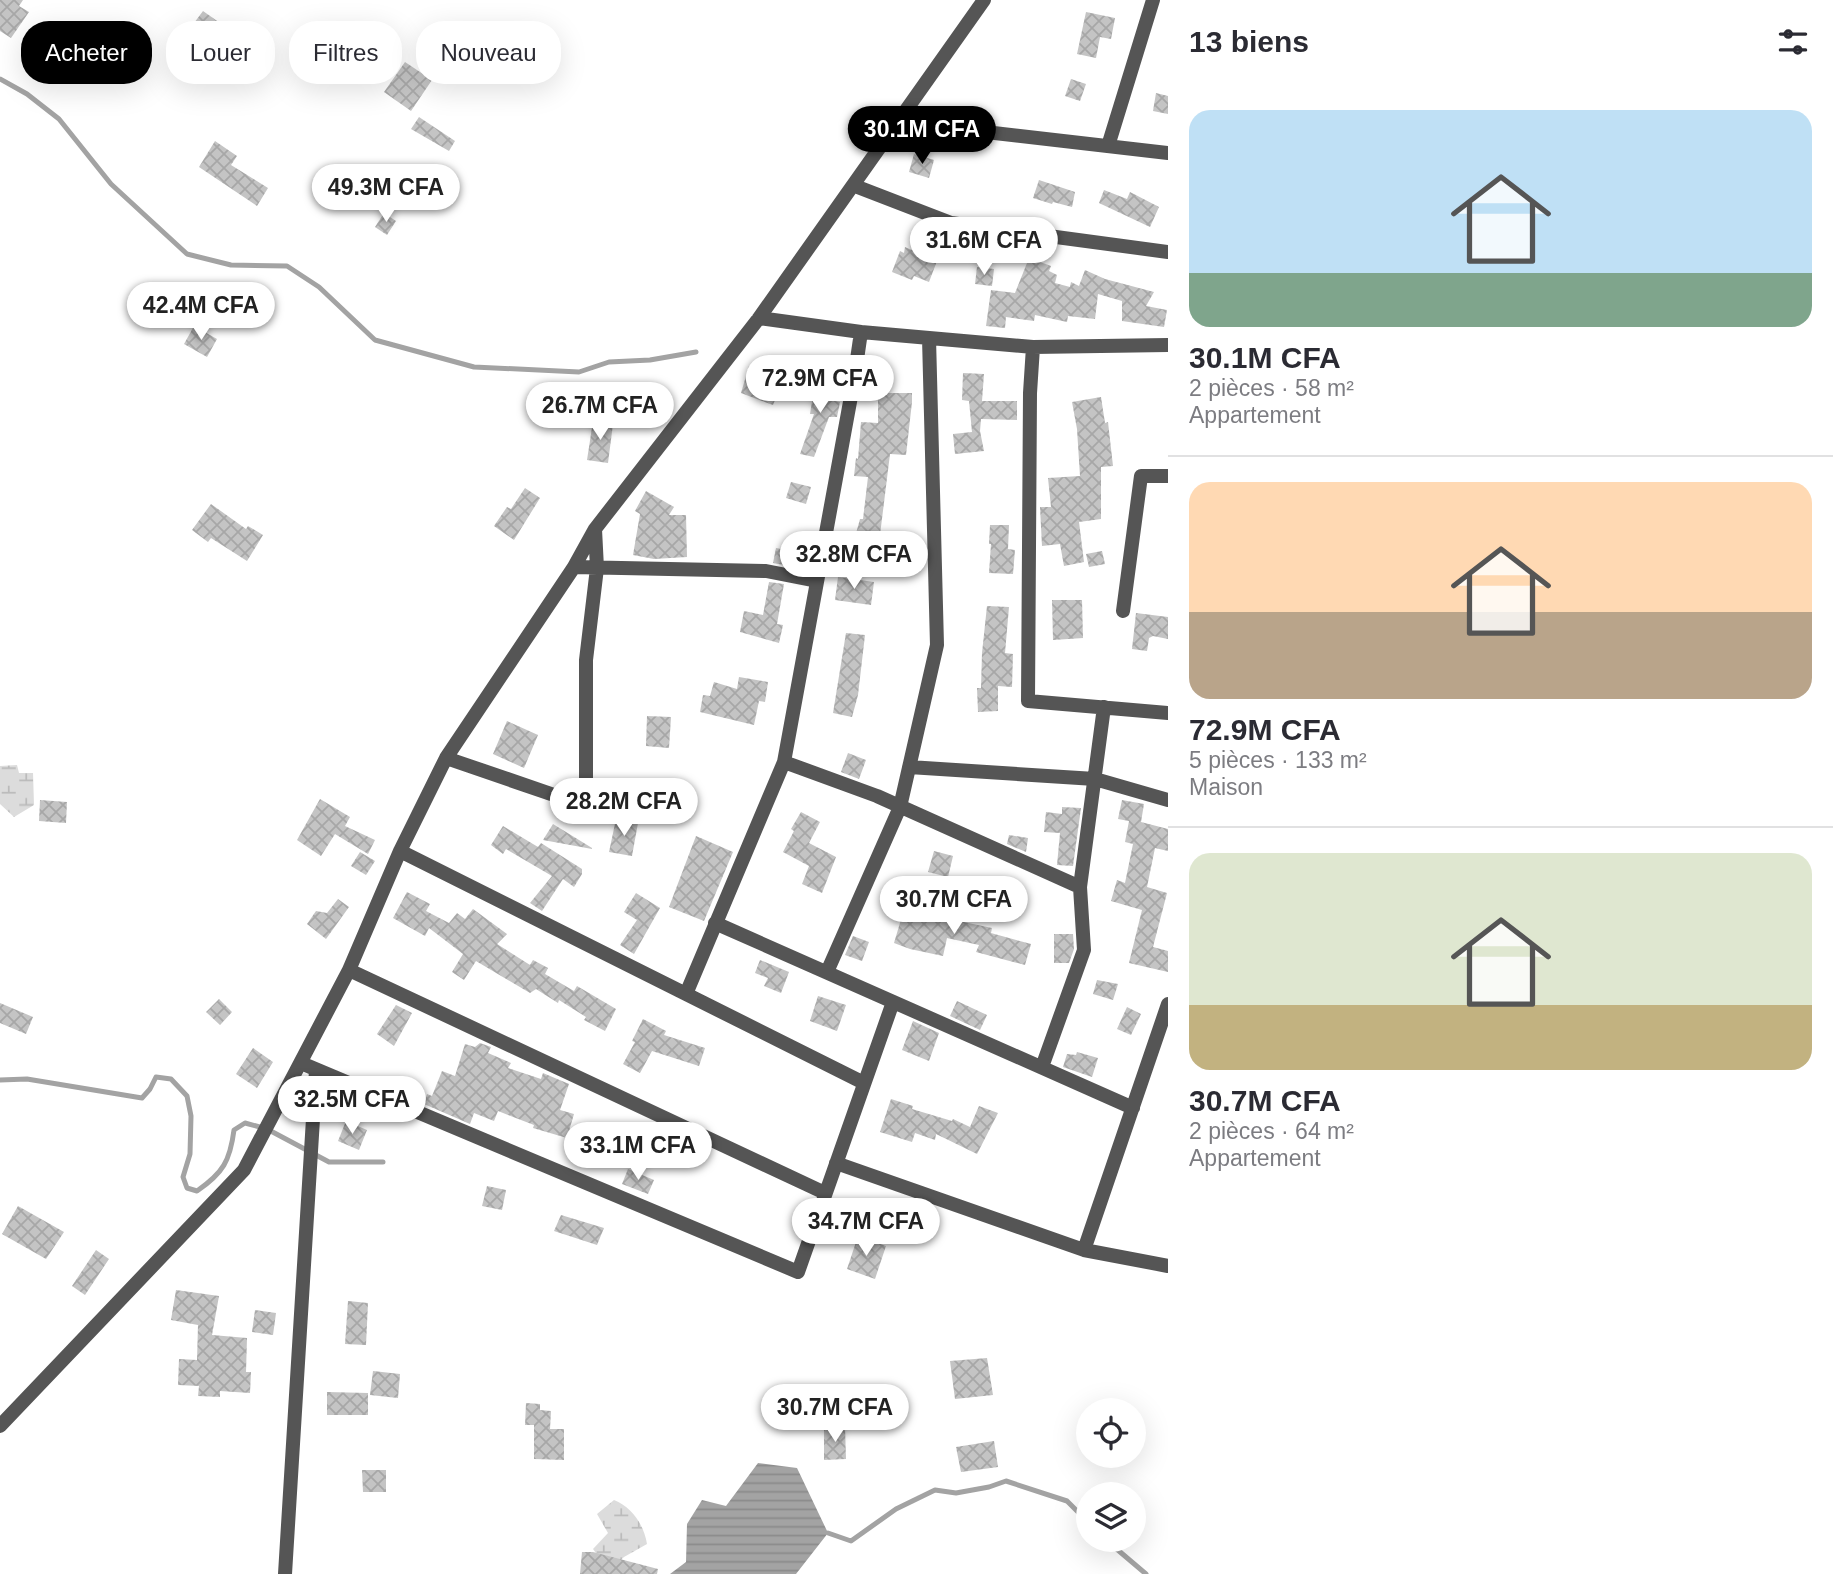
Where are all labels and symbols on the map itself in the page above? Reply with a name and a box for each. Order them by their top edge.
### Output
pin: 30.1M CFA [842,106,1002,166]
pin: 49.3M CFA [306,164,466,224]
pin: 31.6M CFA [904,218,1064,277]
pin: 42.4M CFA [121,282,281,342]
pin: 72.9M CFA [740,356,900,415]
pin: 26.7M CFA [520,382,680,442]
pin: 32.8M CFA [774,532,934,591]
pin: 28.2M CFA [544,778,704,838]
pin: 30.7M CFA [874,876,1034,936]
pin: 32.5M CFA [272,1076,432,1136]
pin: 33.1M CFA [558,1122,718,1182]
pin: 34.7M CFA [786,1198,946,1258]
pin: 30.7M CFA [755,1384,915,1444]

